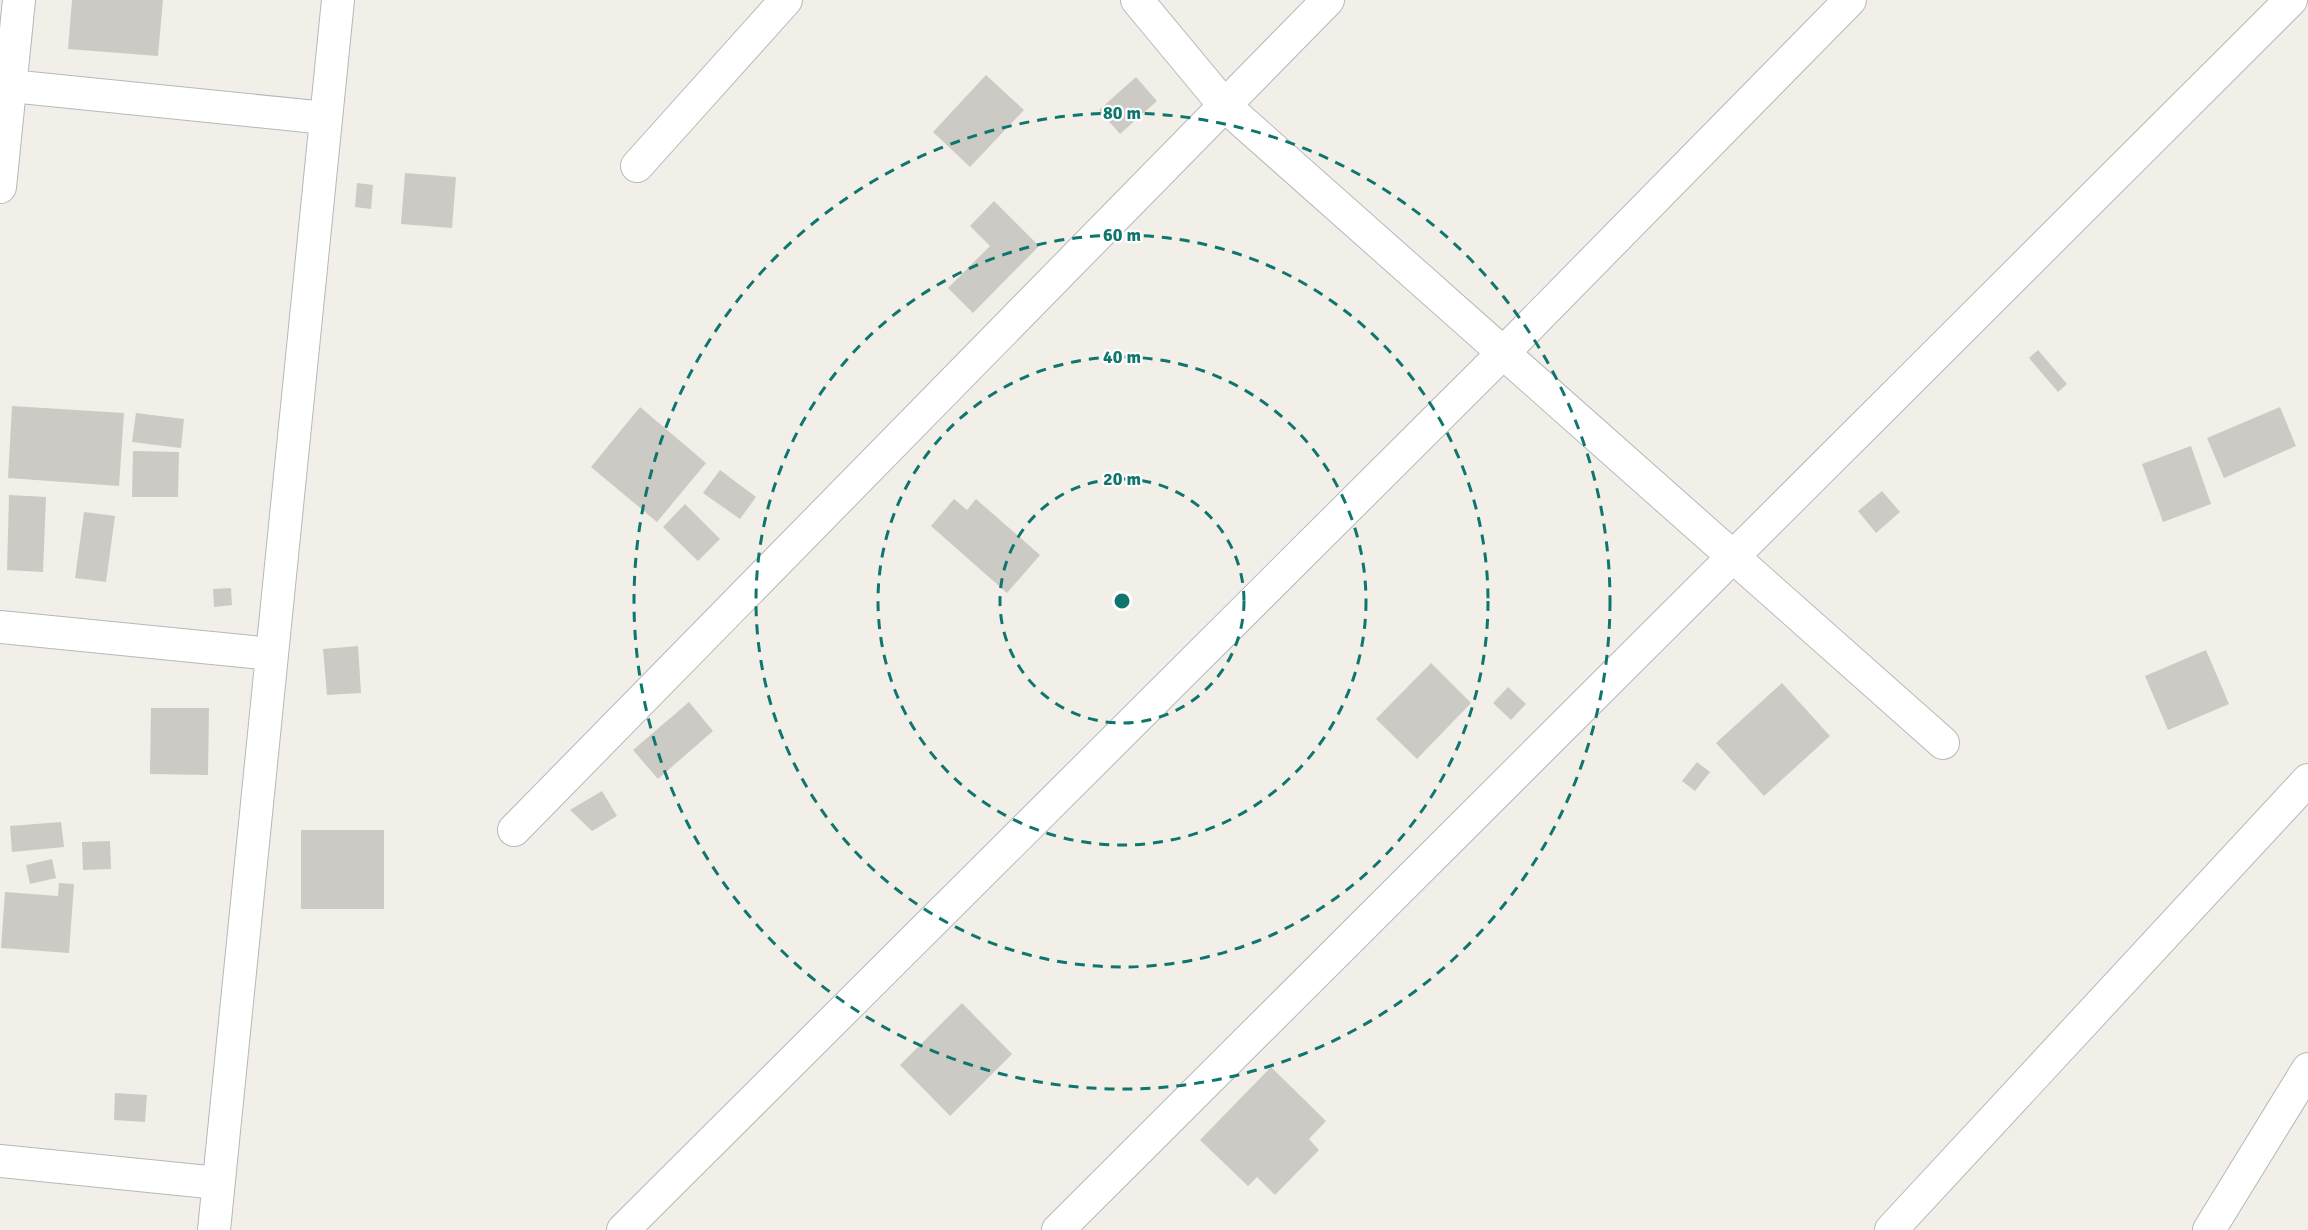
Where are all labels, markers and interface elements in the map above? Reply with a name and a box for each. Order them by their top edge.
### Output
text: 80 m [1103,102,1141,124]
text: 60 m [1103,224,1141,246]
text: 40 m [1103,346,1141,368]
text: 20 m [1103,468,1141,490]
centre of rings [1112,591,1132,611]

